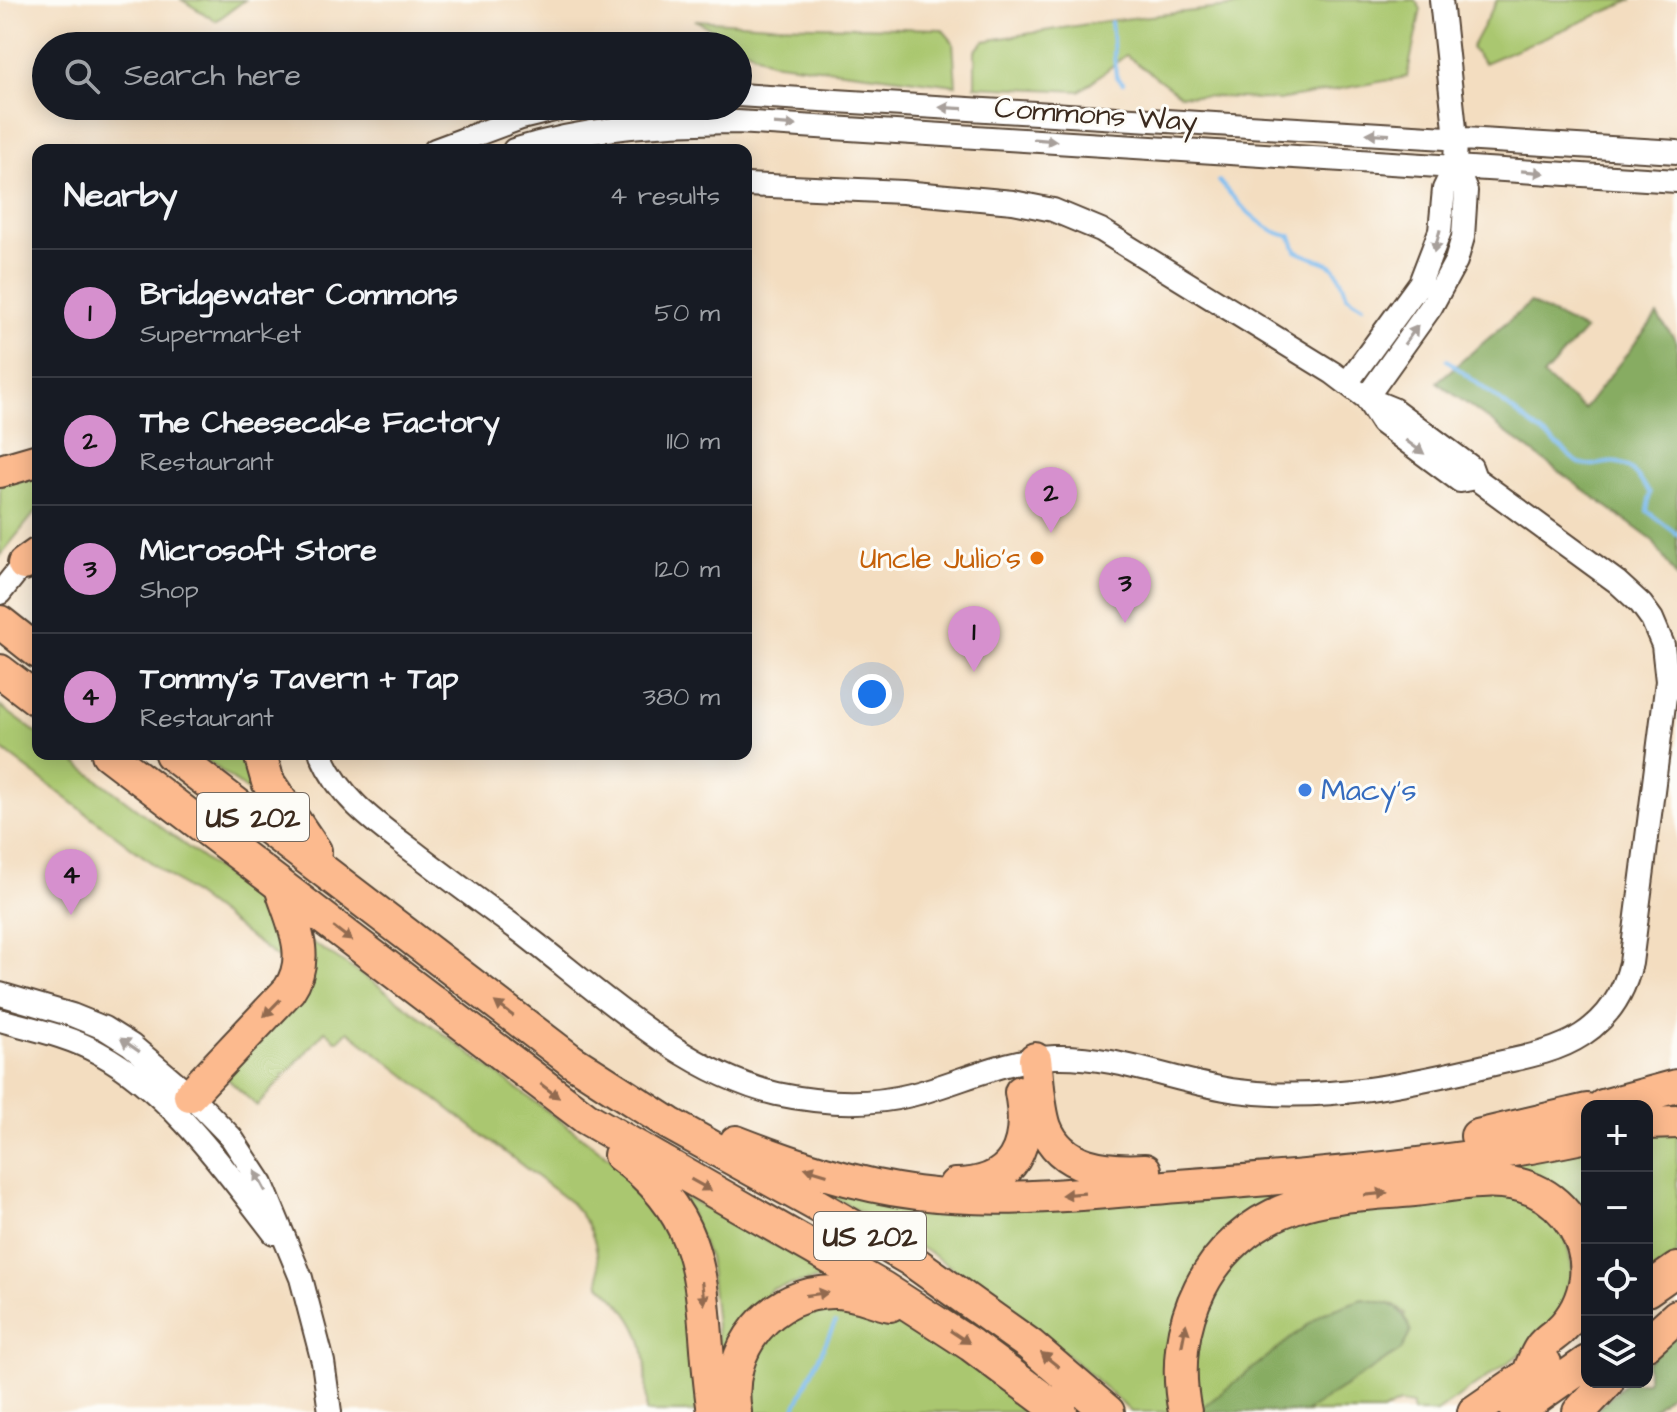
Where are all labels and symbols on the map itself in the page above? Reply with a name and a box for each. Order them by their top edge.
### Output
street label: Commons Way [993,87,1199,144]
one-way arrow [938,101,963,114]
one-way arrow [773,119,798,132]
one-way arrow [1366,127,1391,140]
one-way arrow [1033,134,1058,147]
one-way arrow [1521,166,1546,179]
one-way arrow [1430,230,1443,254]
one-way arrow [1403,324,1419,345]
one-way arrow [1405,439,1425,455]
pin: 2 [1025,467,1077,533]
place label: Uncle Julio's [860,538,1021,580]
marker: Uncle Julio's [1028,549,1046,567]
pin: 3 [1099,557,1151,623]
pin: 1 [948,606,1000,672]
your location [852,674,892,714]
place label: Macy's [1321,770,1416,813]
marker: Macy's [1296,781,1314,799]
road number: US 202 [197,793,309,841]
pin: 4 [45,849,97,915]
one-way arrow [333,926,353,942]
one-way arrow [263,998,282,1017]
one-way arrow [494,1001,514,1017]
one-way arrow [120,1038,141,1053]
one-way arrow [539,1083,561,1099]
one-way arrow [803,1164,827,1177]
one-way arrow [253,1170,267,1192]
one-way arrow [690,1178,713,1192]
one-way arrow [1364,1187,1389,1200]
one-way arrow [1060,1188,1085,1201]
road number: US 202 [814,1212,926,1260]
one-way arrow [696,1281,709,1306]
one-way arrow [805,1287,830,1300]
one-way arrow [1178,1322,1190,1347]
one-way arrow [949,1330,970,1345]
one-way arrow [1040,1352,1060,1369]

